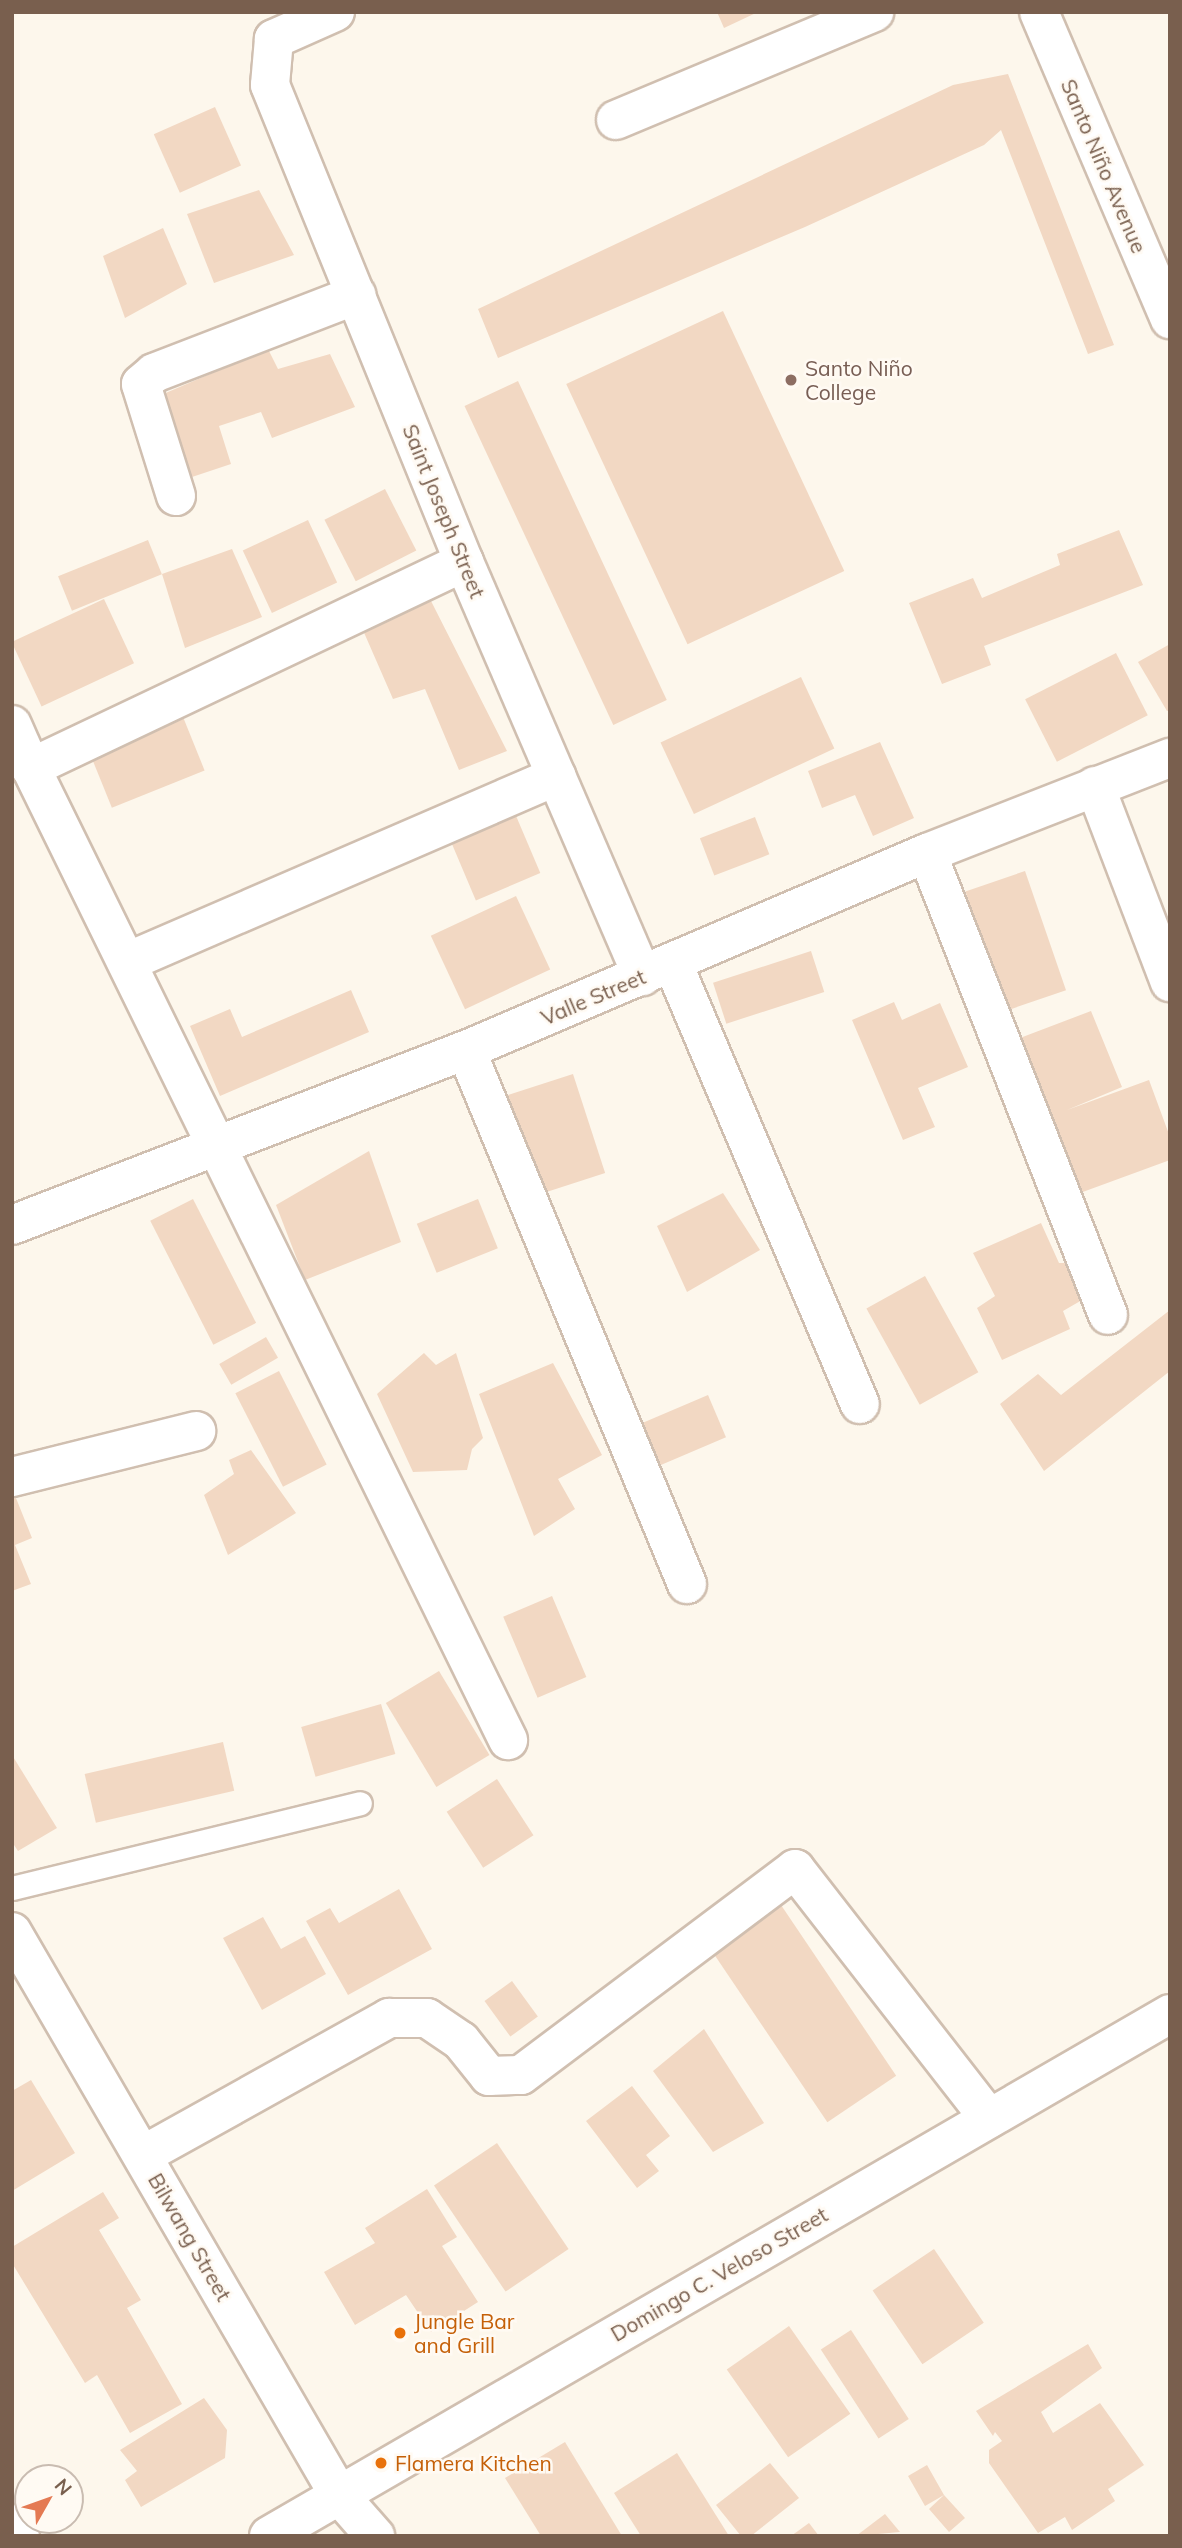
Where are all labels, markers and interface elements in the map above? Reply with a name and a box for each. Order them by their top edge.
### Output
street label: Santo Niño Avenue [1056,75,1152,257]
place label: Santo Niño College [805,355,913,405]
marker: Santo Niño College [783,372,799,388]
street label: Saint Joseph Street [398,421,490,601]
street label: Valle Street [537,964,649,1030]
street label: Bilwang Street [143,2169,237,2305]
street label: Domingo C. Veloso Street [606,2202,832,2346]
place label: Jungle Bar and Grill [414,2308,514,2358]
marker: Jungle Bar and Grill [392,2325,408,2341]
place label: Flamera Kitchen [395,2450,552,2476]
marker: Flamera Kitchen [373,2455,389,2471]
north arrow [14,2464,84,2534]
text: N [50,2474,77,2500]

